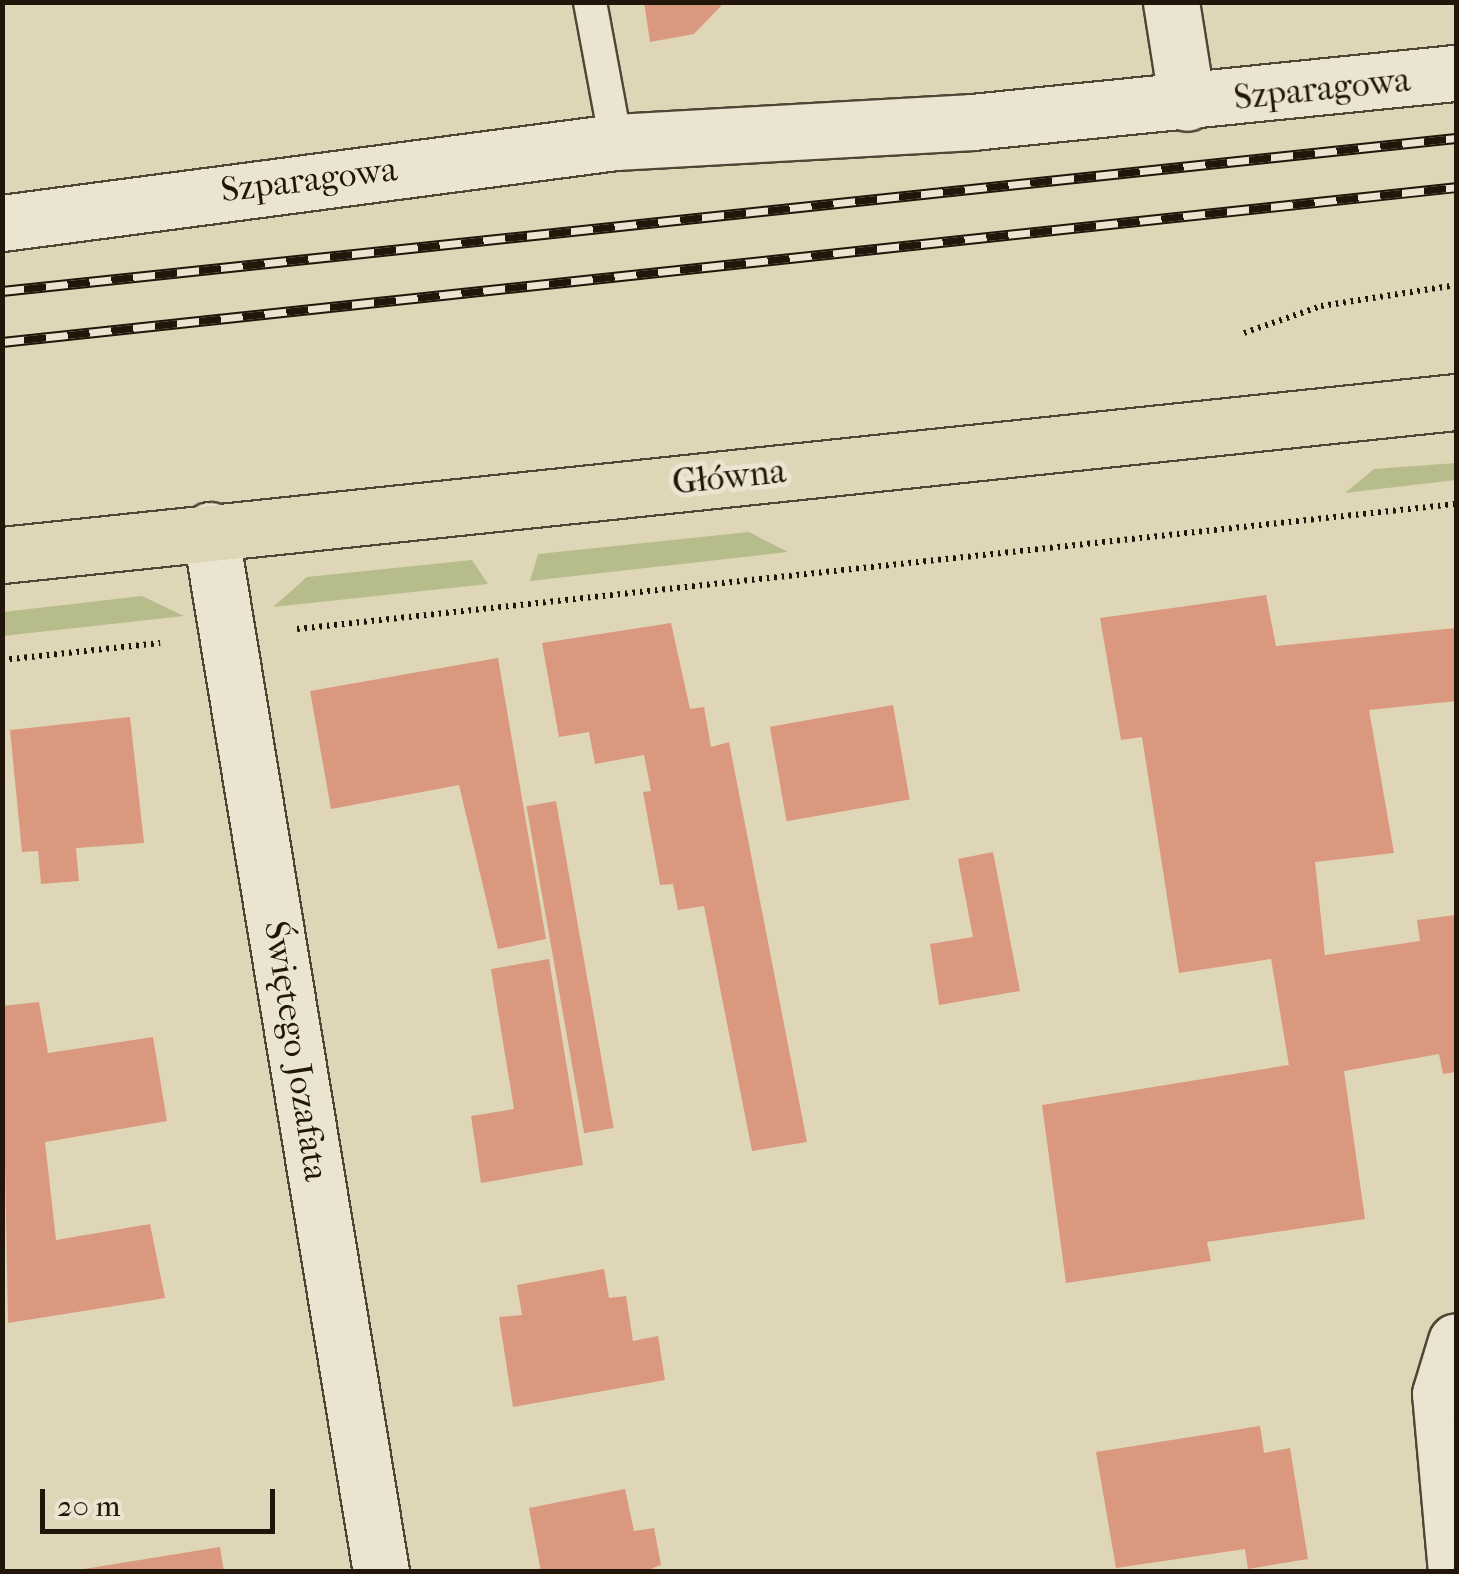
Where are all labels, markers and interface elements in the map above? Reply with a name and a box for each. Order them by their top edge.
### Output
street label: Szparagowa [1232,59,1412,119]
street label: Szparagowa [218,148,400,212]
street label: Główna [670,450,788,504]
street label: Świętego Jozafata [255,918,337,1184]
scale bar [45,1469,280,1531]
text: 20 m [57,1489,120,1524]

